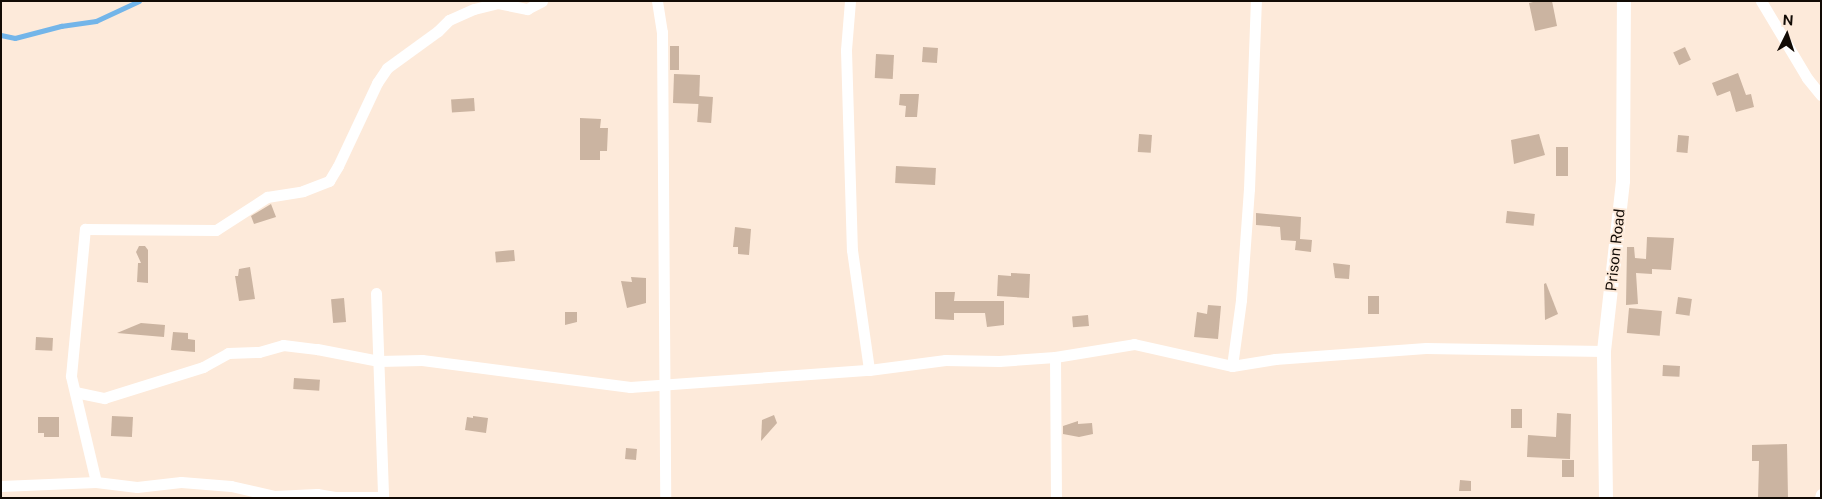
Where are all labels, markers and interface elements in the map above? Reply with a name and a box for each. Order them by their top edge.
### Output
north arrow [1762,10,1812,60]
text: N [1782,12,1794,28]
street label: Prison Road [1602,208,1628,292]

